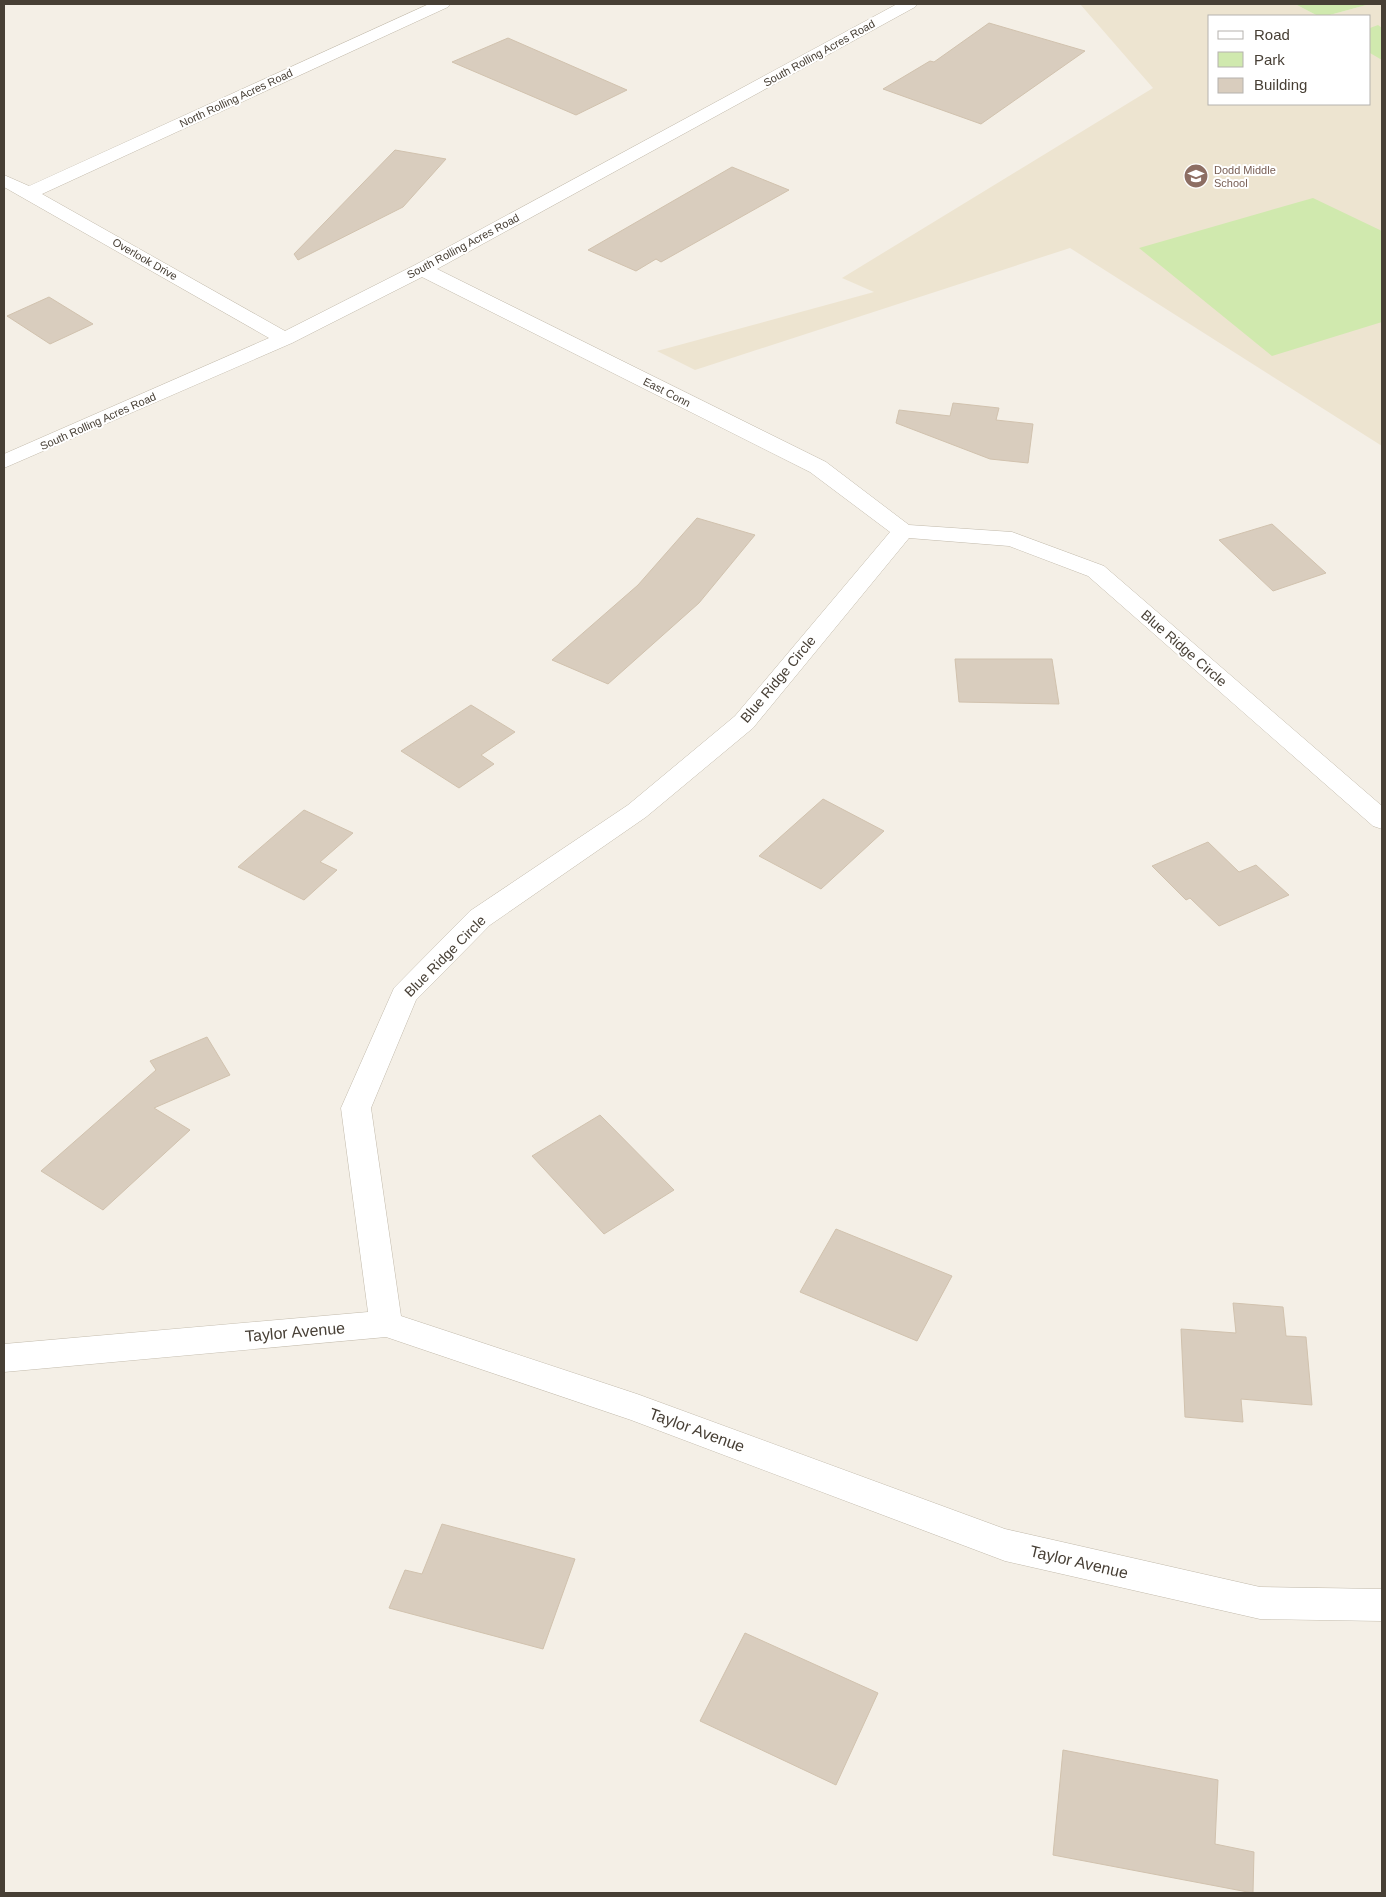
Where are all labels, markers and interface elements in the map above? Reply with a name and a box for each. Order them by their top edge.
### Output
legend [1208,15,1371,105]
street label: South Rolling Acres Road [761,17,877,89]
text: Road [1254,26,1290,43]
text: Park [1254,51,1285,68]
street label: North Rolling Acres Road [177,66,295,130]
text: Building [1254,76,1307,93]
school or university icon: Dodd Middle School [1183,163,1209,189]
place label: Dodd Middle School [1214,164,1276,189]
street label: South Rolling Acres Road [405,211,521,281]
street label: Overlook Drive [110,236,180,282]
street label: East Conn [641,375,693,409]
street label: South Rolling Acres Road [38,390,158,452]
street label: Blue Ridge Circle [1138,606,1230,690]
street label: Blue Ridge Circle [737,632,819,726]
street label: Blue Ridge Circle [401,912,489,1000]
street label: Taylor Avenue [244,1319,346,1345]
street label: Taylor Avenue [647,1405,747,1455]
street label: Taylor Avenue [1028,1542,1130,1582]

